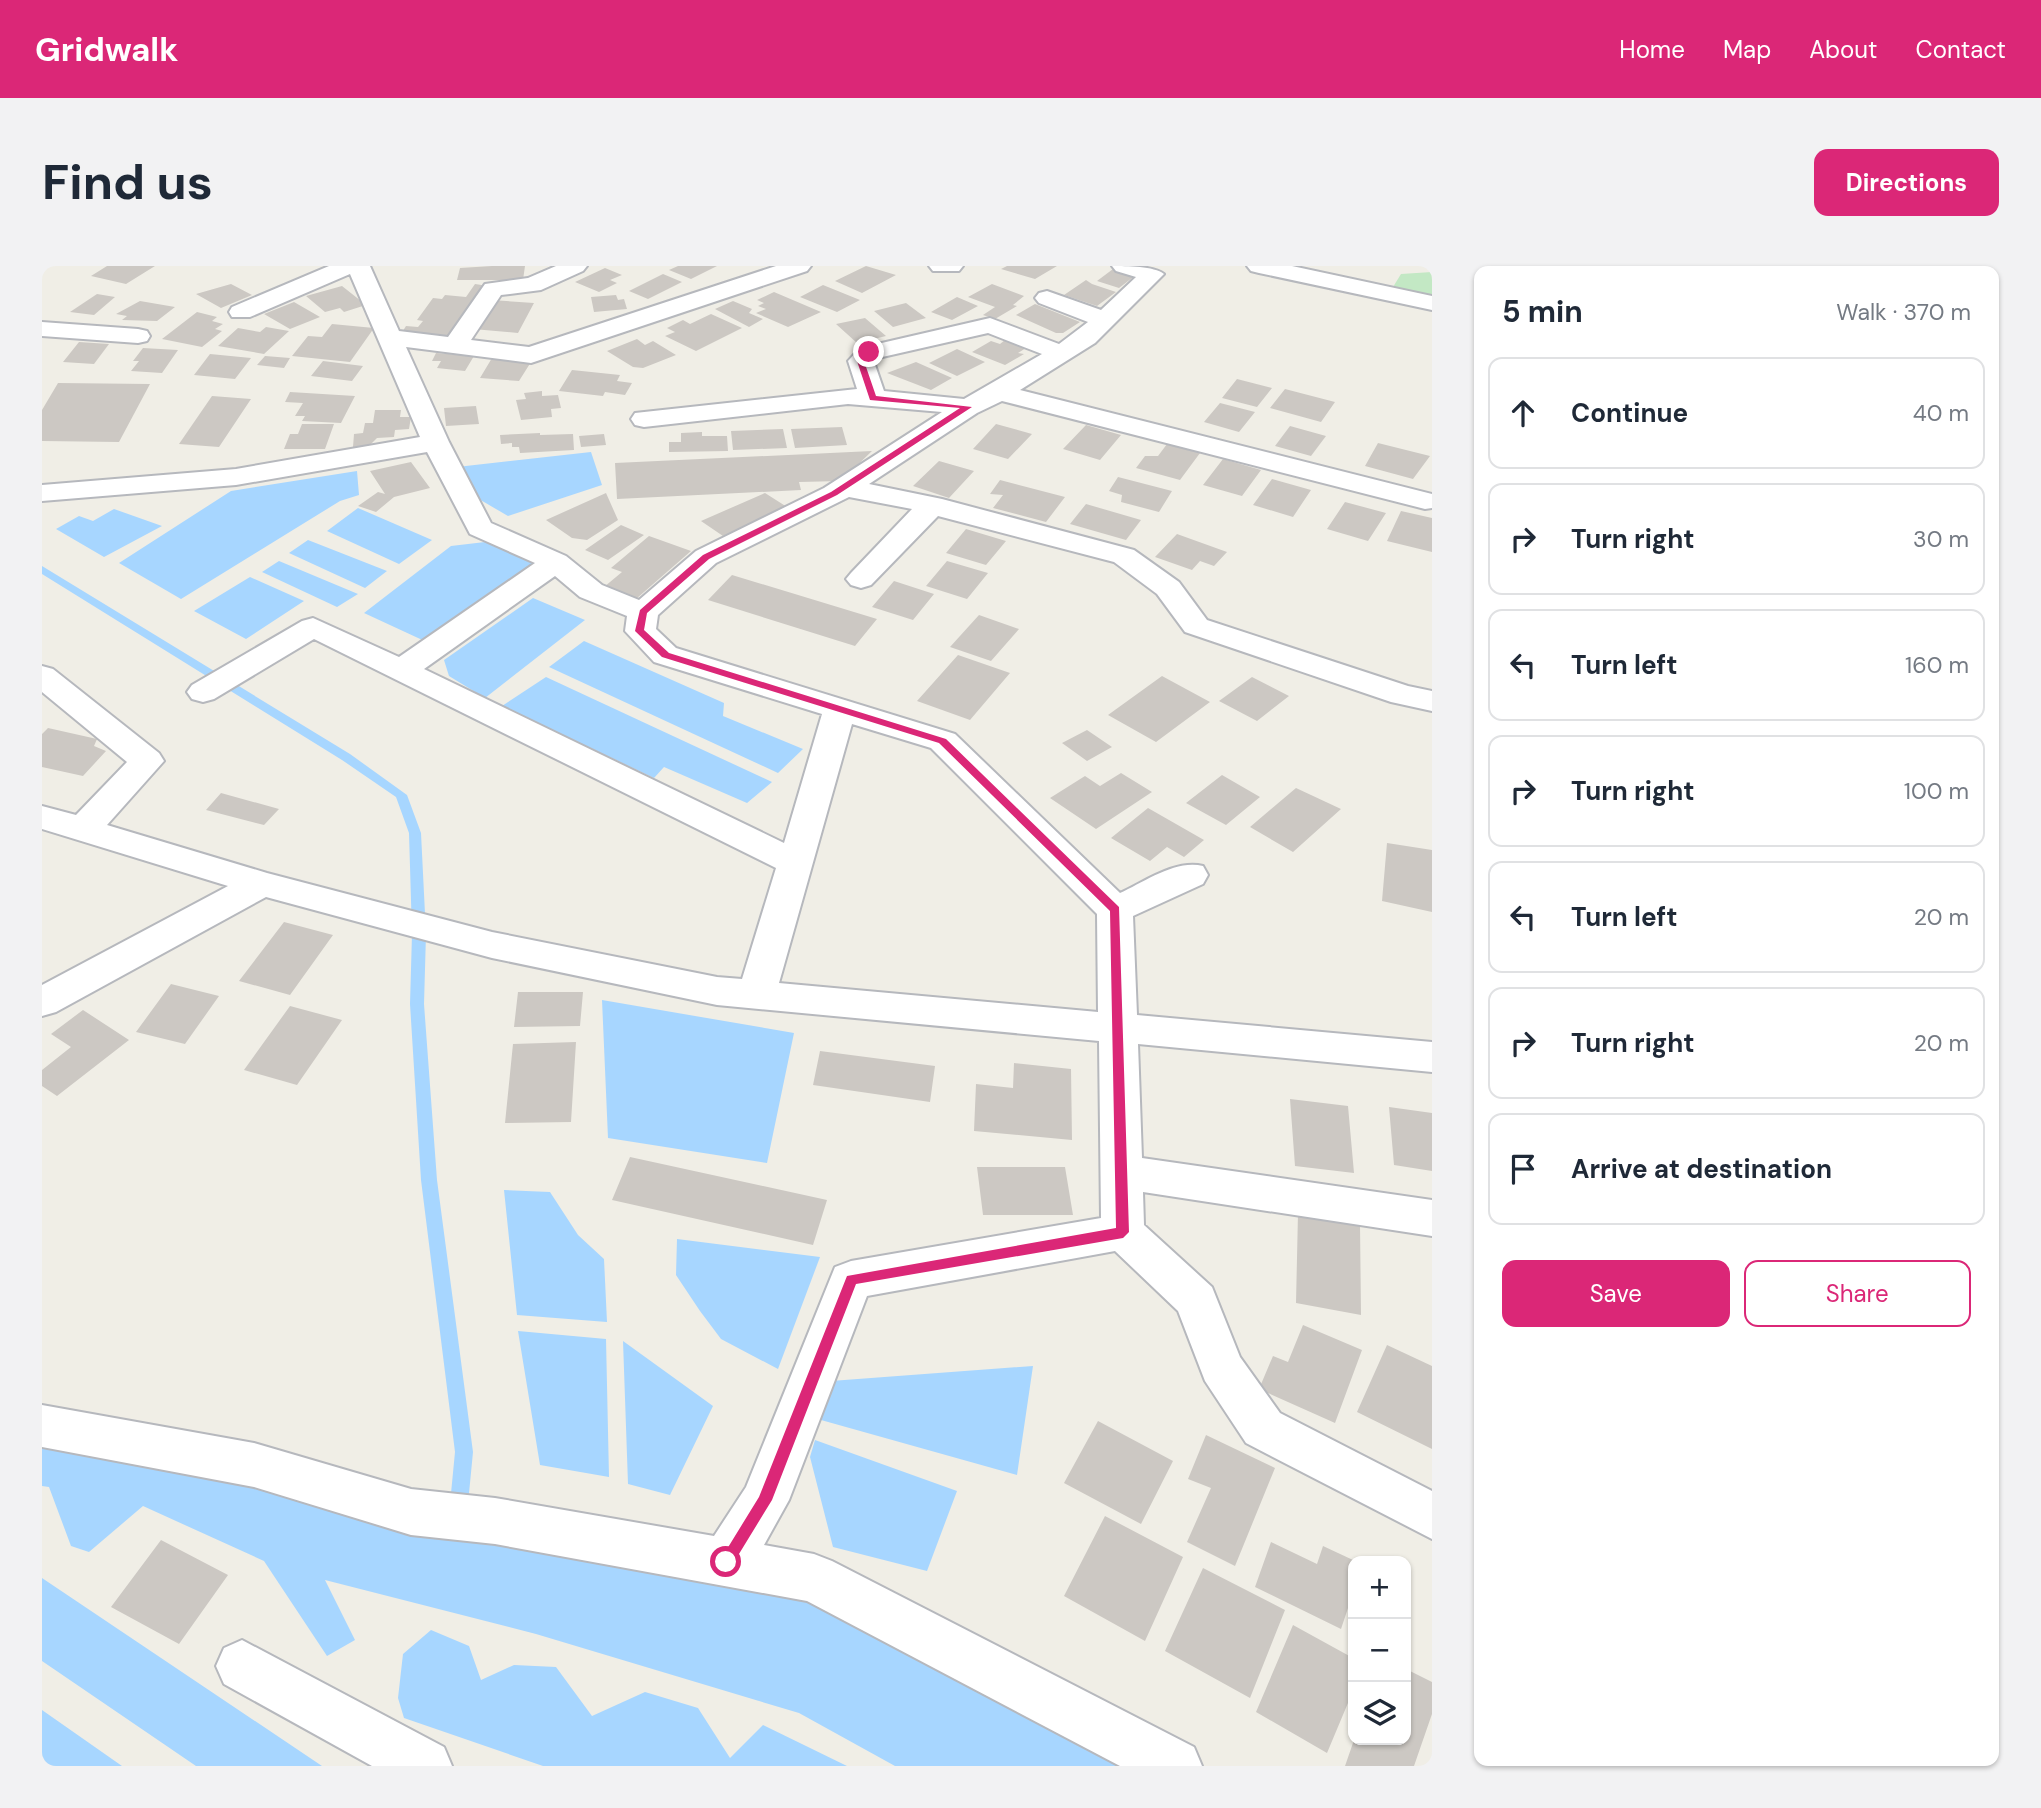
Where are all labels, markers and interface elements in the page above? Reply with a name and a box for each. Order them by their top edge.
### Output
text: Gridwalk [35,28,178,71]
text: Home [1619,34,1685,65]
text: Map [1723,34,1771,65]
text: About [1809,34,1878,65]
text: Contact [1916,34,2006,65]
button: Directions [1814,149,1999,216]
text: Find us [42,150,213,214]
text: 5 min [1502,292,1583,331]
text: Walk · 370 m [1836,297,1971,327]
route end [853,336,884,367]
icon: ahead [1504,394,1542,432]
text: Continue [1571,396,1688,430]
text: 40 m [1913,398,1969,428]
icon: right [1504,520,1542,558]
text: Turn right [1571,522,1695,556]
text: 30 m [1913,524,1969,554]
icon: left [1504,646,1542,684]
text: Turn left [1571,648,1678,682]
text: 160 m [1905,650,1969,680]
icon: right [1504,772,1542,810]
text: Turn right [1571,774,1695,808]
text: 100 m [1904,776,1969,806]
icon: left [1504,898,1542,936]
text: Turn left [1571,900,1678,934]
text: 20 m [1914,902,1969,932]
icon: right [1504,1024,1542,1062]
text: Turn right [1571,1026,1695,1060]
text: 20 m [1914,1028,1969,1058]
icon: arrive [1504,1150,1542,1188]
text: Arrive at destination [1571,1152,1832,1186]
button: Save [1502,1260,1730,1327]
button: Share [1744,1260,1971,1327]
route start [710,1546,741,1577]
map controls [1348,1556,1411,1745]
button: + [1348,1556,1411,1619]
button: − [1348,1619,1411,1682]
button: layers [1348,1682,1411,1745]

